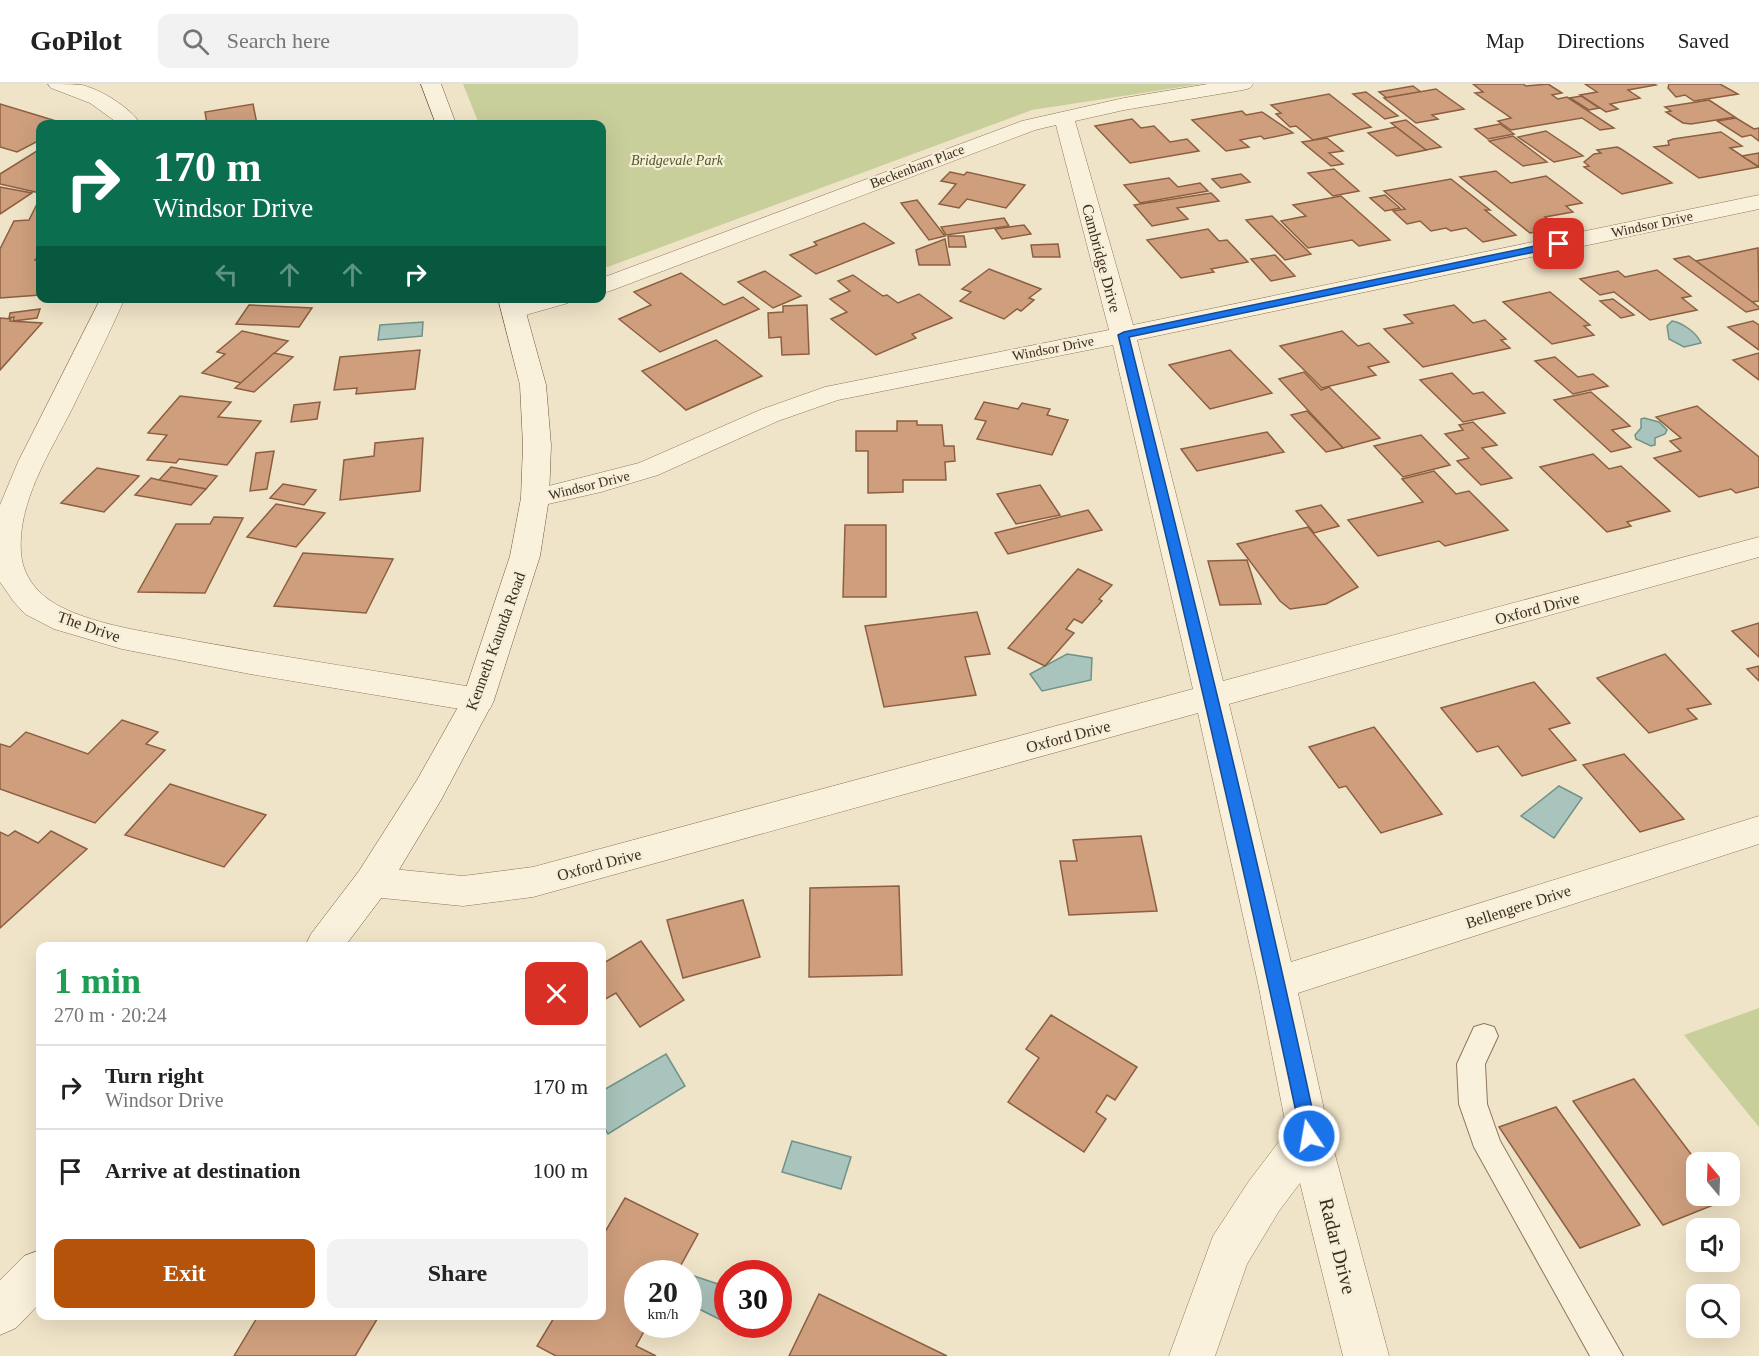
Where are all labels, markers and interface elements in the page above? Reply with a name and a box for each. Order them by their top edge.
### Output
search box [158,14,578,68]
text: GoPilot [30,25,122,56]
icon: search [179,25,212,58]
text: Search here [227,28,330,53]
text: Map [1486,29,1524,53]
text: Directions [1557,29,1645,53]
text: Saved [1678,29,1729,53]
street label: Beckenham Place [868,142,967,191]
icon: right [54,144,132,222]
text: 170 m [153,144,262,190]
park label: Bridgevale Park [631,153,724,168]
text: Windsor Drive [153,193,313,223]
street label: Cambridge Drive [1078,202,1124,314]
street label: Windsor Drive [1610,209,1694,240]
pin [1533,218,1584,269]
icon: arrive [1542,227,1575,260]
icon: left [210,258,243,291]
icon: ahead [273,258,306,291]
icon: ahead [336,258,369,291]
icon: right [399,258,432,291]
street label: Windsor Drive [1011,333,1095,364]
street label: Windsor Drive [547,468,631,503]
street label: Kenneth Kaunda Road [463,570,528,713]
street label: Oxford Drive [1493,589,1581,628]
street label: The Drive [55,608,122,645]
street label: Oxford Drive [1024,717,1112,756]
street label: Oxford Drive [555,845,643,884]
street label: Bellengere Drive [1463,881,1573,932]
text: 1 min [54,961,141,1001]
button: close [525,962,588,1025]
text: 270 m · 20:24 [54,1004,167,1026]
text: Turn right [105,1063,204,1088]
icon: right [54,1071,87,1104]
text: 170 m [532,1074,588,1099]
text: Windsor Drive [105,1089,224,1111]
position arrow [1277,1104,1341,1168]
north arrow [1686,1152,1740,1206]
map controls [1686,1152,1740,1338]
icon: arrive [54,1155,87,1188]
text: Arrive at destination [105,1158,301,1183]
text: 100 m [532,1158,588,1183]
street label: Radar Drive [1315,1196,1361,1296]
button: sound [1686,1218,1740,1272]
button: Exit [54,1239,315,1308]
button: Share [327,1239,588,1308]
speed limit sign: 30 [714,1260,792,1338]
text: 20 [648,1275,678,1308]
button: search [1686,1284,1740,1338]
text: km/h [648,1306,678,1322]

